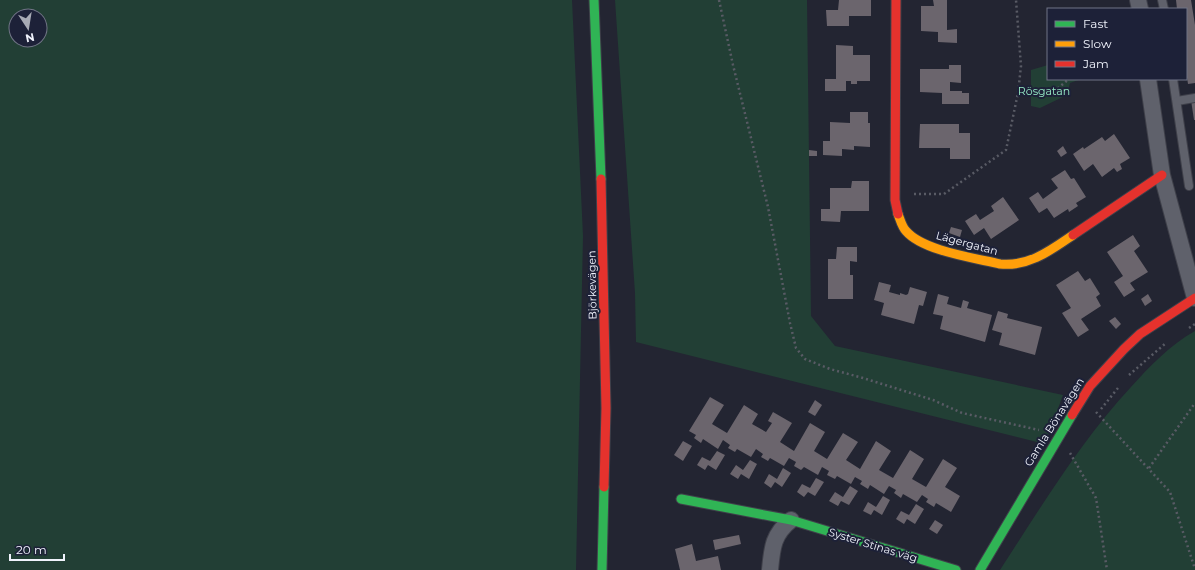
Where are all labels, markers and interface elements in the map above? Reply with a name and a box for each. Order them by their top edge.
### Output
north arrow [8,8,48,48]
legend [1047,8,1187,80]
text: Fast [1083,16,1108,31]
text: N [24,30,36,46]
text: Slow [1083,36,1112,51]
text: Jam [1082,56,1109,71]
park label: Rösgatan [1018,84,1070,98]
street label: Lägergatan [934,228,1000,258]
street label: Björkevägen [584,250,600,320]
street label: Gamla Bönavägen [1021,375,1087,469]
street label: Syster Stinas väg [827,525,919,565]
scale bar [10,536,64,562]
text: 20 m [16,542,47,557]

